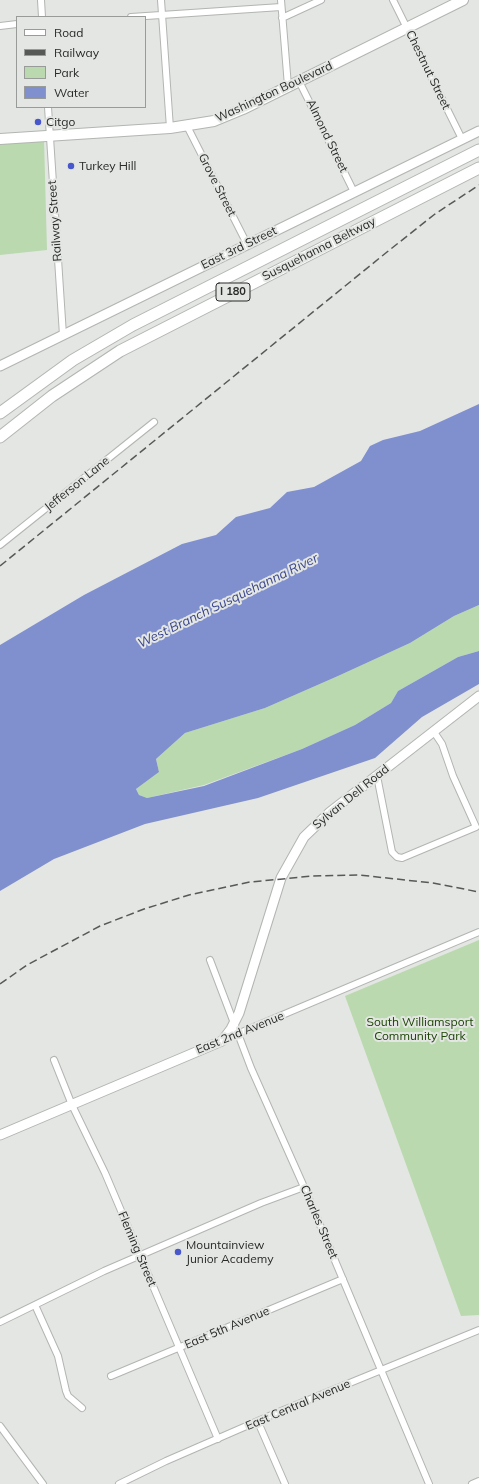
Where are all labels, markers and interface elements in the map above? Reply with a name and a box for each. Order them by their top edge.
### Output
legend [16,16,146,108]
text: Road [54,25,83,40]
street label: Chestnut Street [403,28,453,112]
text: Railway [54,45,99,60]
street label: Washington Boulevard [213,59,335,125]
text: Park [54,65,79,80]
text: Water [54,85,89,100]
street label: Almond Street [303,97,351,175]
place label: Citgo [46,115,75,129]
marker: Citgo [33,117,43,127]
street label: Grove Street [195,151,239,219]
place label: Turkey Hill [79,159,136,173]
marker: Turkey Hill [66,161,76,171]
street label: Railway Street [45,180,65,262]
street label: Susquehanna Beltway [260,214,378,284]
street label: East 3rd Street [199,223,279,273]
road number: I 180 [216,283,250,301]
street label: Jefferson Lane [42,453,112,515]
water label: West Branch Susquehanna River [135,551,321,651]
street label: Sylvan Dell Road [310,762,392,832]
street label: East 2nd Avenue [194,1009,286,1057]
park label: South Williamsport Community Park [367,1015,473,1043]
street label: Charles Street [297,1183,341,1261]
street label: Fleming Street [115,1209,159,1289]
place label: Mountainview Junior Academy [186,1238,274,1266]
marker: Mountainview Junior Academy [173,1247,183,1257]
street label: East 5th Avenue [182,1304,272,1352]
street label: East Central Avenue [244,1376,352,1434]

